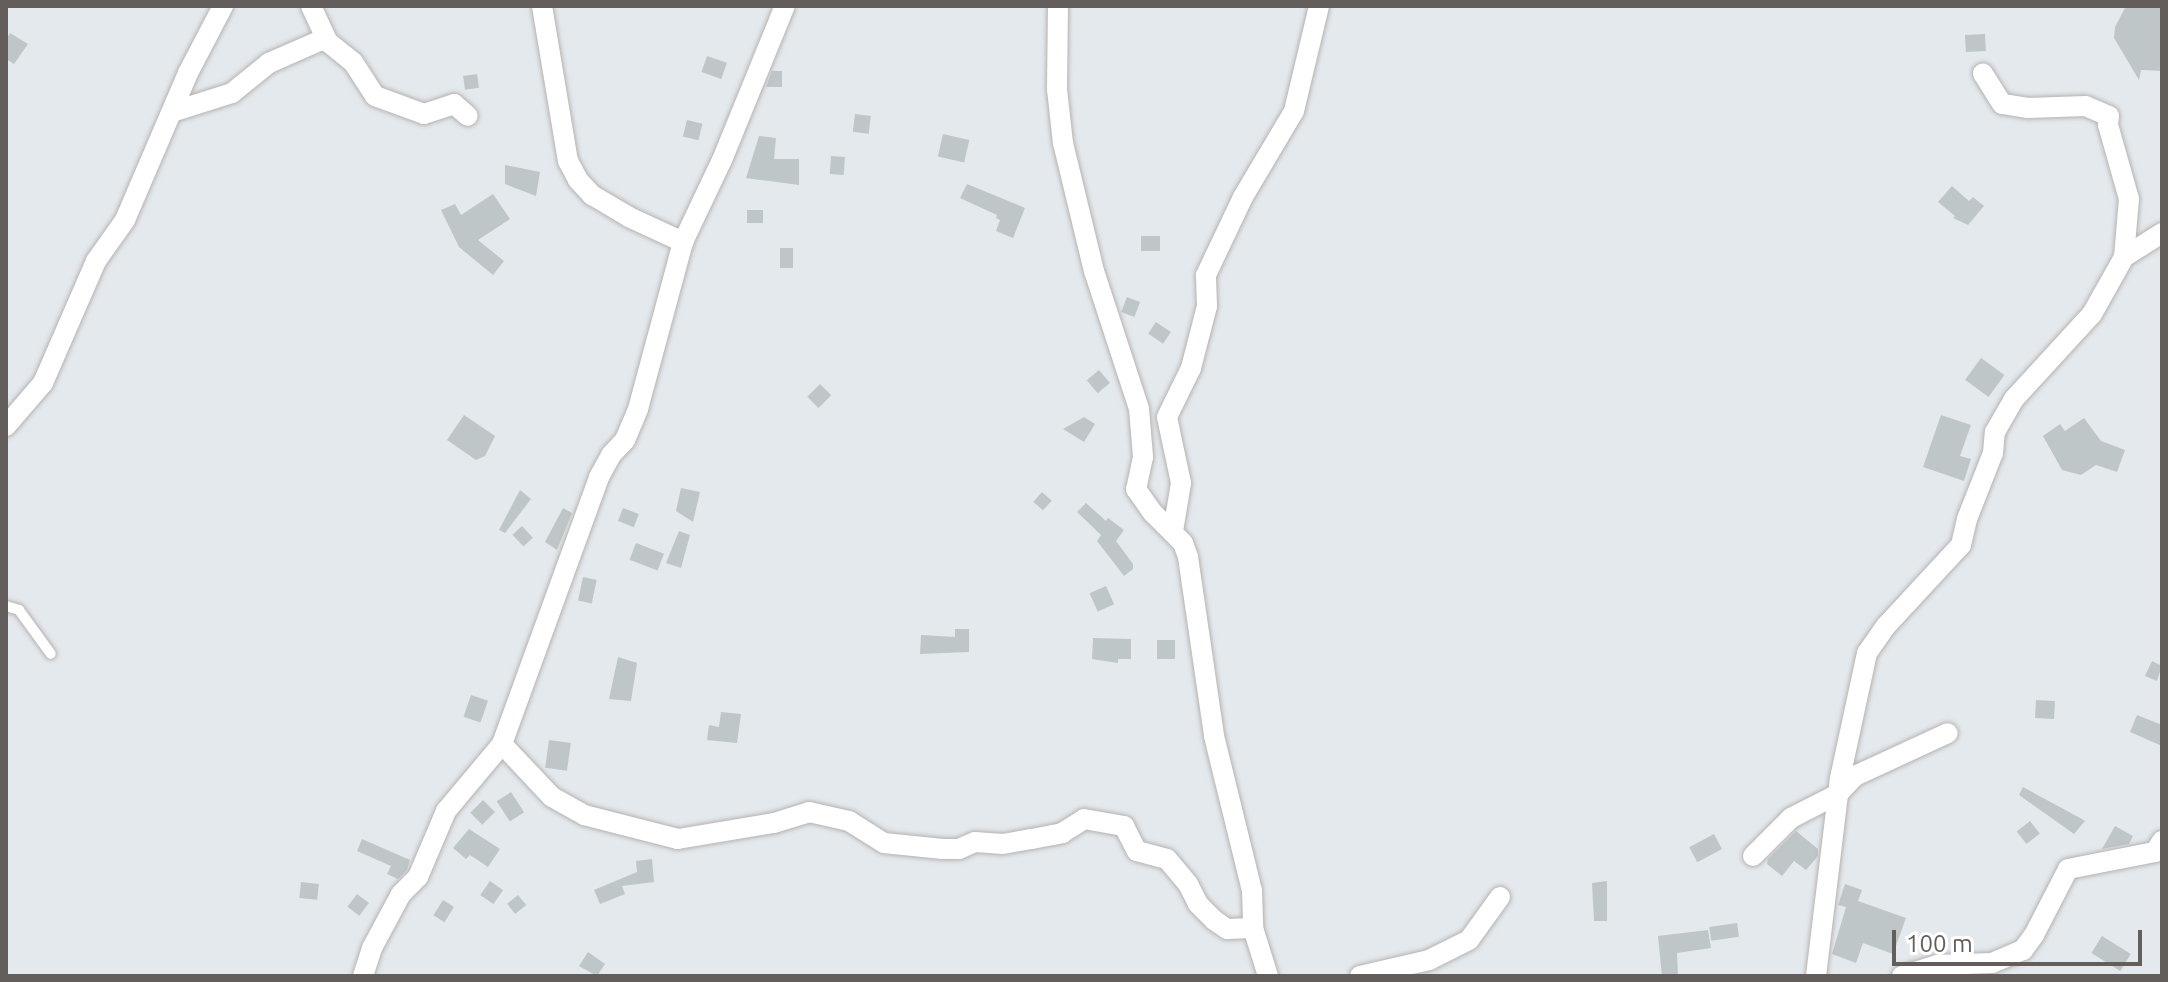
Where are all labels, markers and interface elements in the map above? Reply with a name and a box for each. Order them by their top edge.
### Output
scale bar [1896,914,2146,964]
text: 100 m [1906,930,1973,957]

